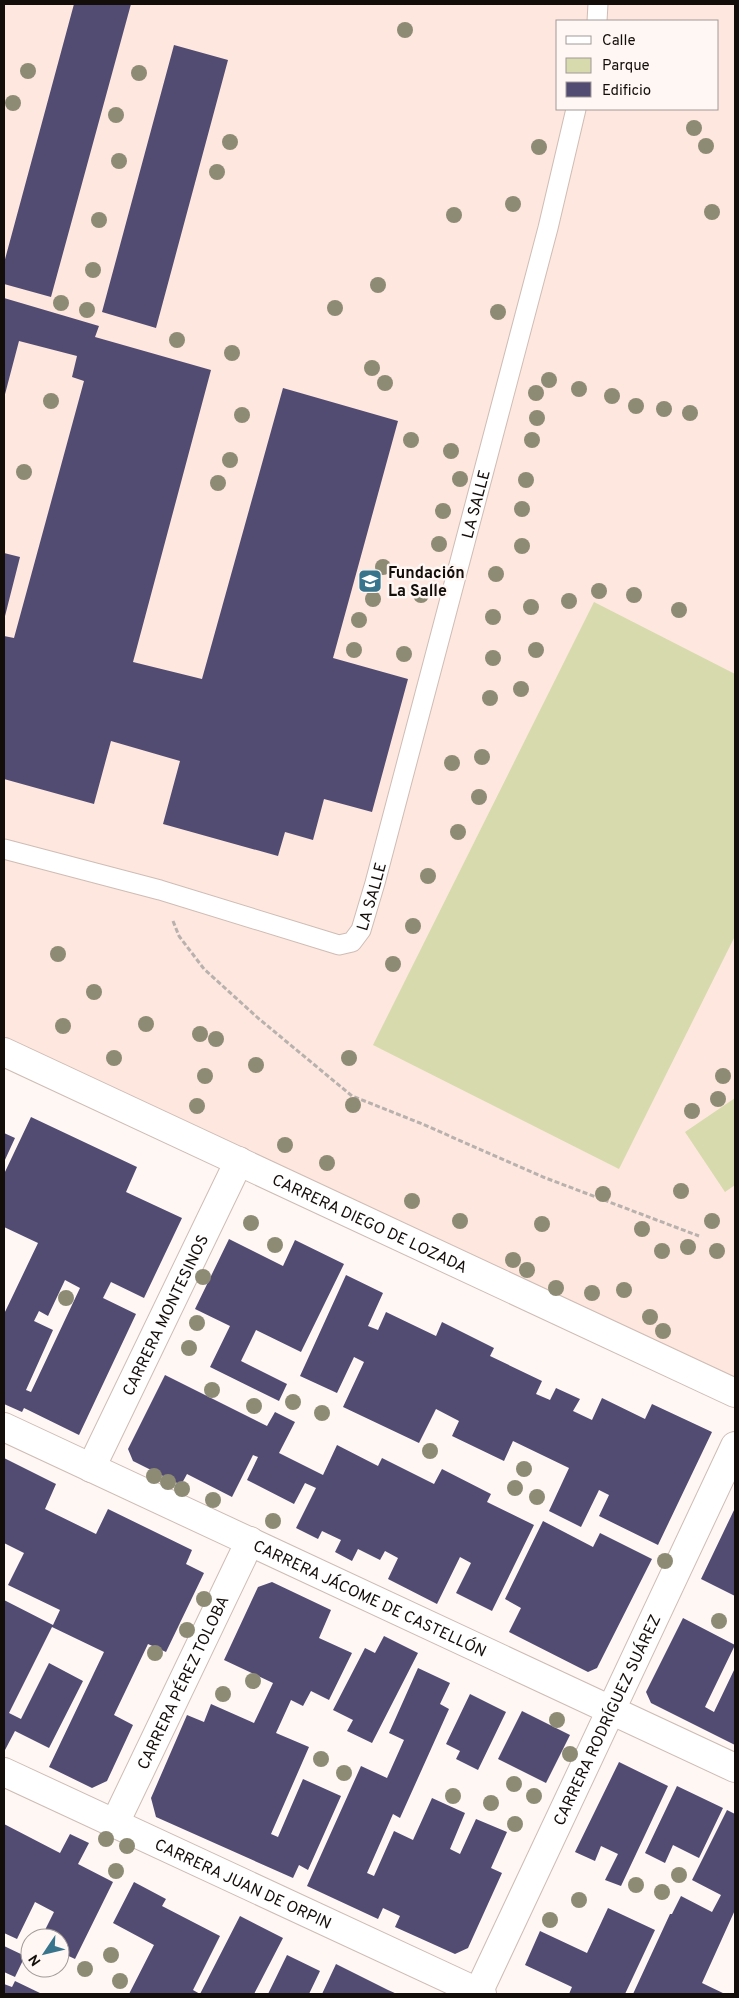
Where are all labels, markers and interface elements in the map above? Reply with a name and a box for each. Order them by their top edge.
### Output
legend [556,20,719,110]
text: Calle [602,32,636,51]
text: Parque [602,57,650,76]
text: Edificio [602,82,651,101]
street label: LA SALLE [458,468,496,541]
place label: Fundación La Salle [388,564,465,602]
school or university icon: Fundación La Salle [357,568,383,594]
street label: LA SALLE [353,860,392,934]
street label: CARRERA DIEGO DE LOZADA [269,1171,470,1279]
street label: CARRERA MONTESINOS [119,1232,214,1400]
street label: CARRERA JÁCOME DE CASTELLÓN [249,1537,489,1663]
street label: CARRERA PÉREZ TOLOBA [134,1593,234,1773]
street label: CARRERA RODRÍGUEZ SUÁREZ [550,1612,666,1829]
street label: CARRERA JUAN DE ORPIN [151,1835,334,1935]
north arrow [20,1928,70,1978]
text: N [26,1951,45,1969]

